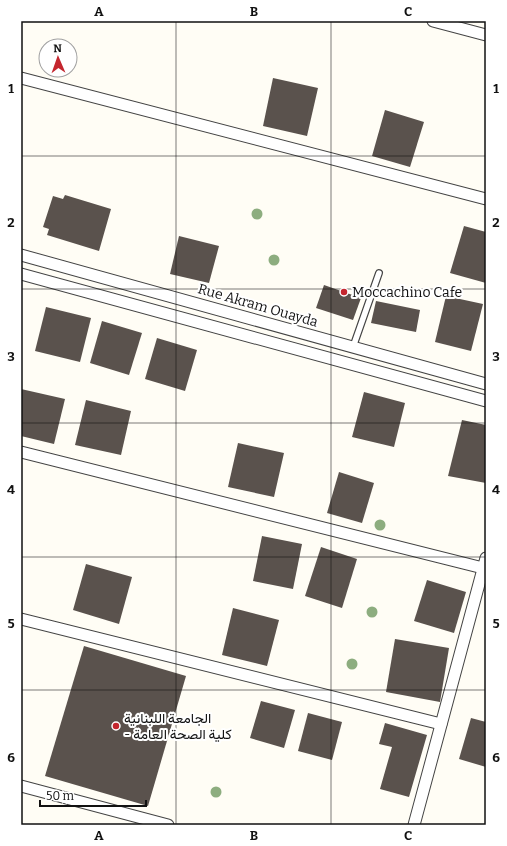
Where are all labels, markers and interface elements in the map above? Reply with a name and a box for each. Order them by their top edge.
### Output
text: A [94,4,104,19]
text: B [250,4,258,19]
text: C [404,4,412,19]
north arrow [38,38,78,78]
text: N [53,42,63,55]
text: 1 [8,81,14,96]
text: 1 [493,81,499,96]
text: 2 [7,215,15,230]
text: 2 [492,215,500,230]
street label: Rue Akram Ouayda [196,280,320,331]
place label: Moccachino Cafe [352,284,462,301]
marker: Moccachino Cafe [339,287,349,297]
text: 3 [7,349,15,364]
text: 3 [492,349,500,364]
text: 4 [7,482,15,497]
text: 4 [492,482,500,497]
text: 5 [7,616,15,631]
text: 5 [492,616,500,631]
place label: الجامعة اللبنانية - كلية الصحة العامة [124,710,232,743]
marker: الجامعة اللبنانية - كلية الصحة العامة [111,721,121,731]
text: 6 [7,750,15,765]
text: 6 [492,750,500,765]
scale bar [40,782,146,808]
text: 50 m [46,789,75,803]
text: A [94,828,104,843]
text: B [250,828,258,843]
text: C [404,828,412,843]

